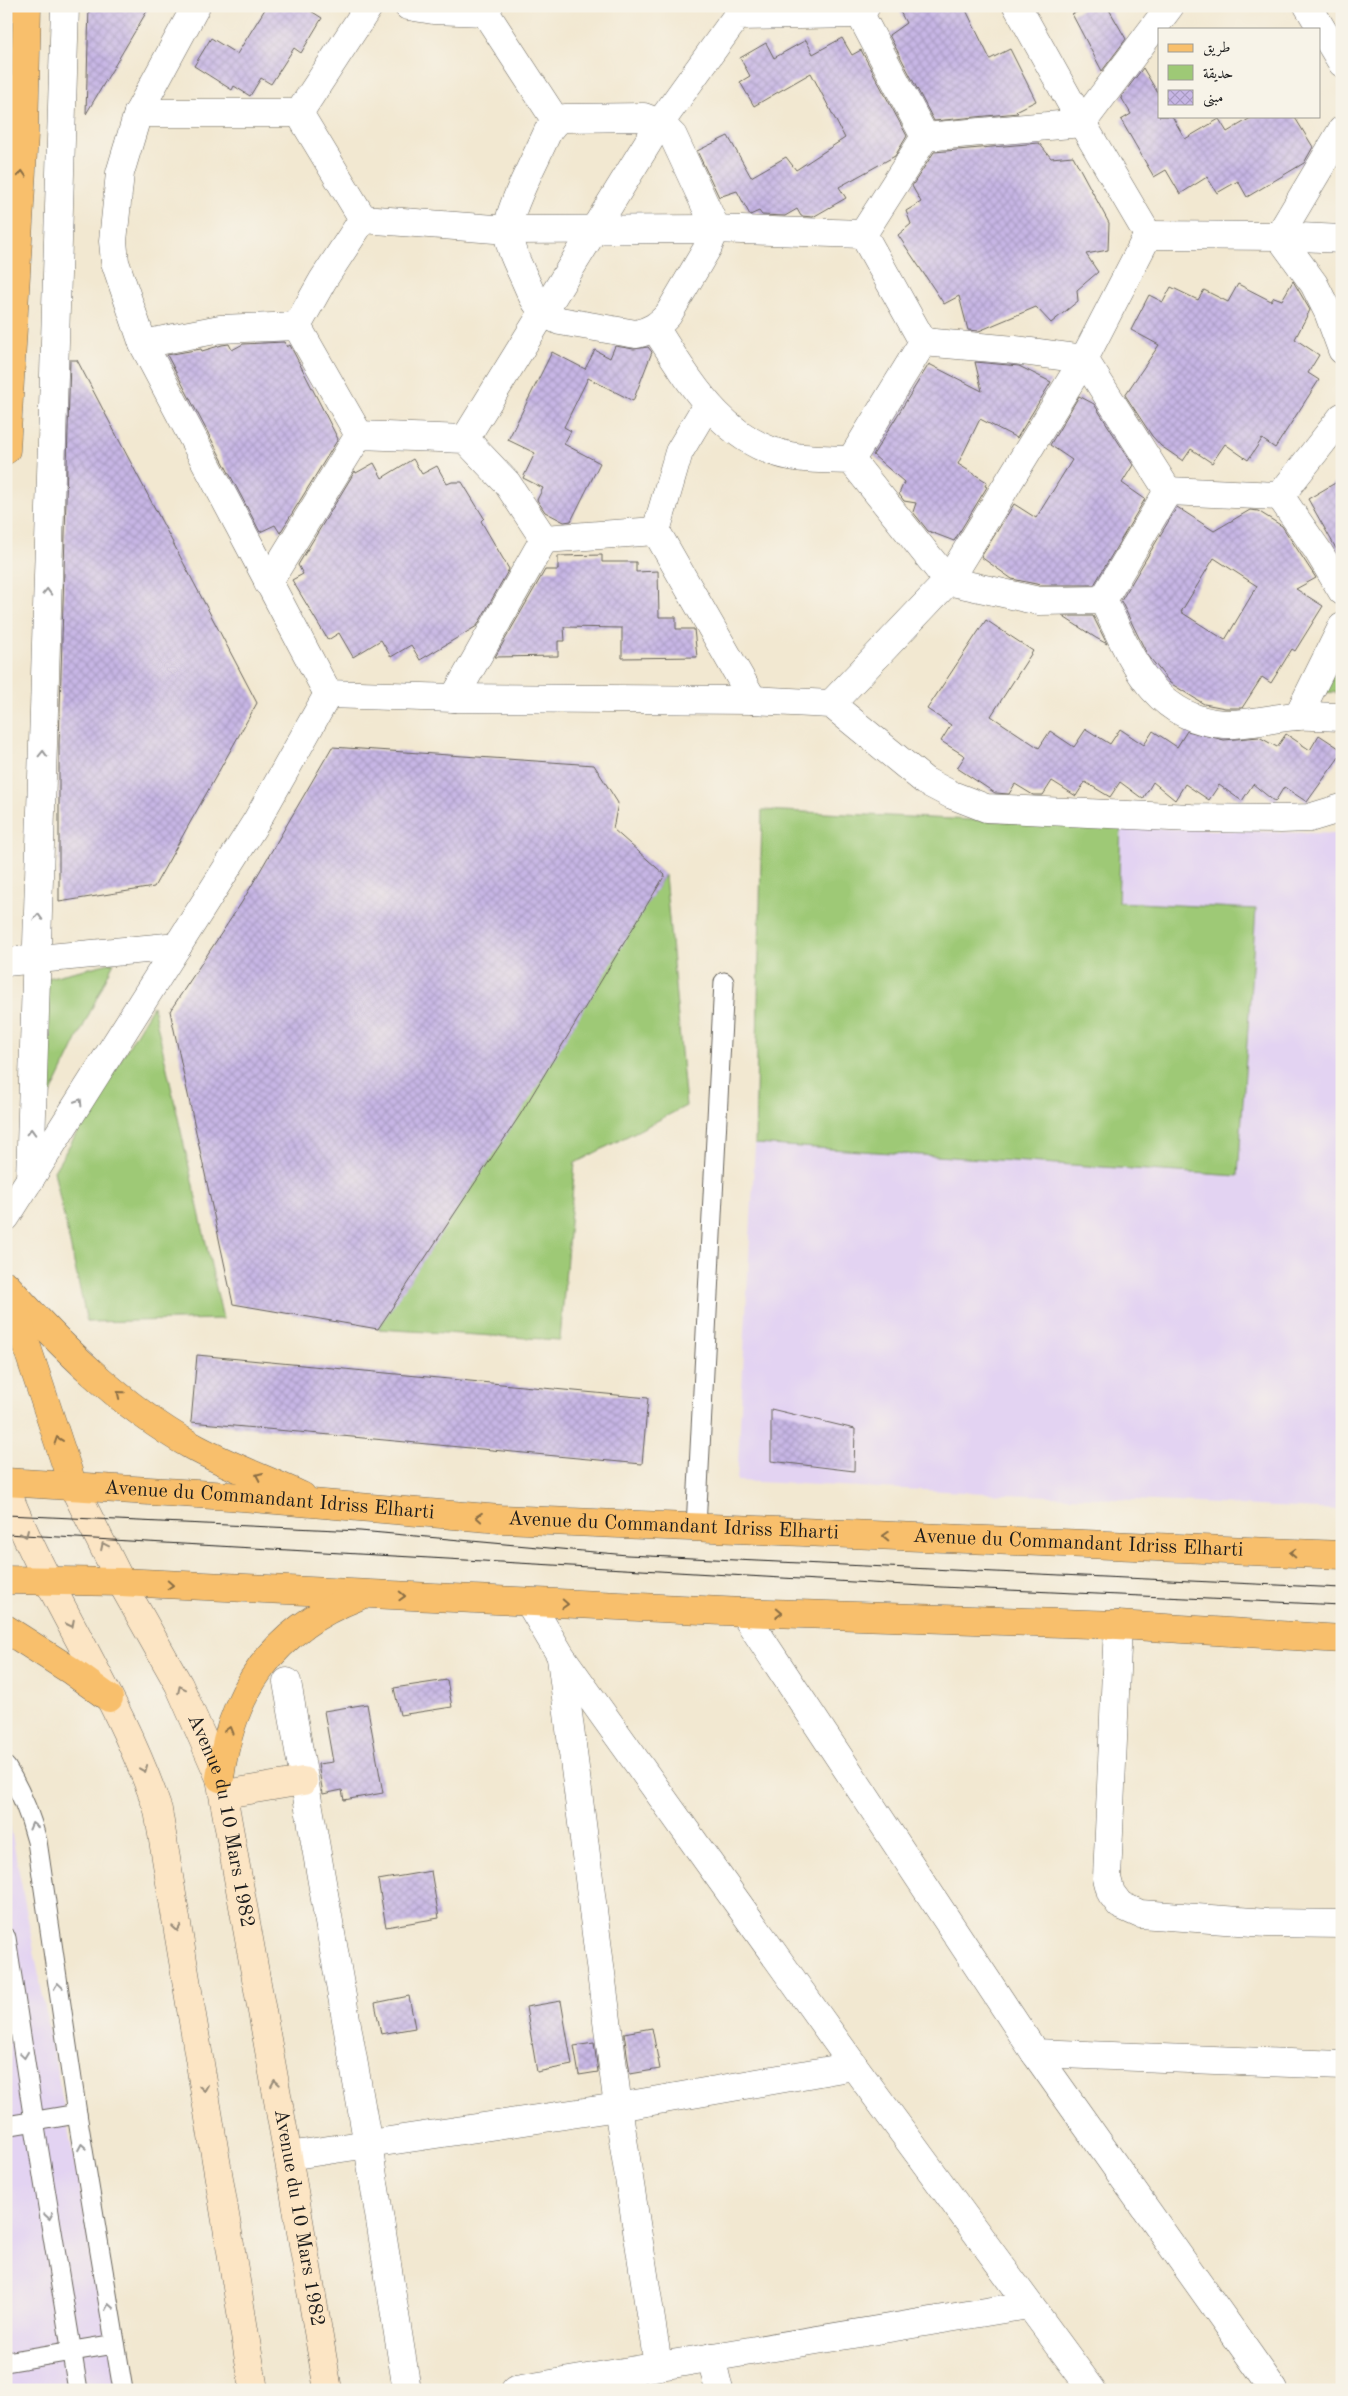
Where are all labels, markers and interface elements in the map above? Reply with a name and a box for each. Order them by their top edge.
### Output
legend [1158,28,1320,118]
text: طريق [1203,41,1230,57]
text: حديقة [1203,67,1233,82]
text: مبنى [1203,91,1223,108]
one-way arrow [17,170,28,178]
one-way arrow [42,588,53,596]
one-way arrow [37,750,48,758]
one-way arrow [33,912,43,920]
one-way arrow [73,1098,83,1107]
one-way arrow [26,1127,37,1135]
one-way arrow [116,1391,125,1400]
one-way arrow [54,1436,64,1445]
one-way arrow [255,1472,264,1483]
street label: Avenue du Commandant Idriss Elharti [104,1478,435,1523]
street label: Avenue du Commandant Idriss Elharti [508,1509,839,1543]
one-way arrow [475,1512,483,1523]
street label: Avenue du Commandant Idriss Elharti [912,1527,1244,1561]
one-way arrow [18,1529,29,1538]
one-way arrow [882,1530,890,1541]
one-way arrow [99,1542,110,1551]
one-way arrow [1289,1548,1296,1558]
one-way arrow [166,1579,174,1590]
one-way arrow [399,1591,407,1601]
one-way arrow [561,1598,569,1609]
one-way arrow [776,1608,784,1618]
one-way arrow [65,1619,75,1628]
one-way arrow [176,1685,187,1694]
street label: Avenue du 10 Mars 1982 [183,1711,257,1929]
one-way arrow [224,1726,234,1735]
one-way arrow [138,1764,148,1773]
one-way arrow [28,1822,38,1830]
one-way arrow [172,1923,182,1932]
one-way arrow [53,1982,64,1990]
one-way arrow [18,2051,28,2060]
one-way arrow [271,2079,281,2087]
one-way arrow [198,2084,208,2092]
street label: Avenue du 10 Mars 1982 [270,2108,327,2328]
one-way arrow [78,2143,88,2151]
one-way arrow [44,2212,54,2220]
one-way arrow [105,2303,115,2312]

